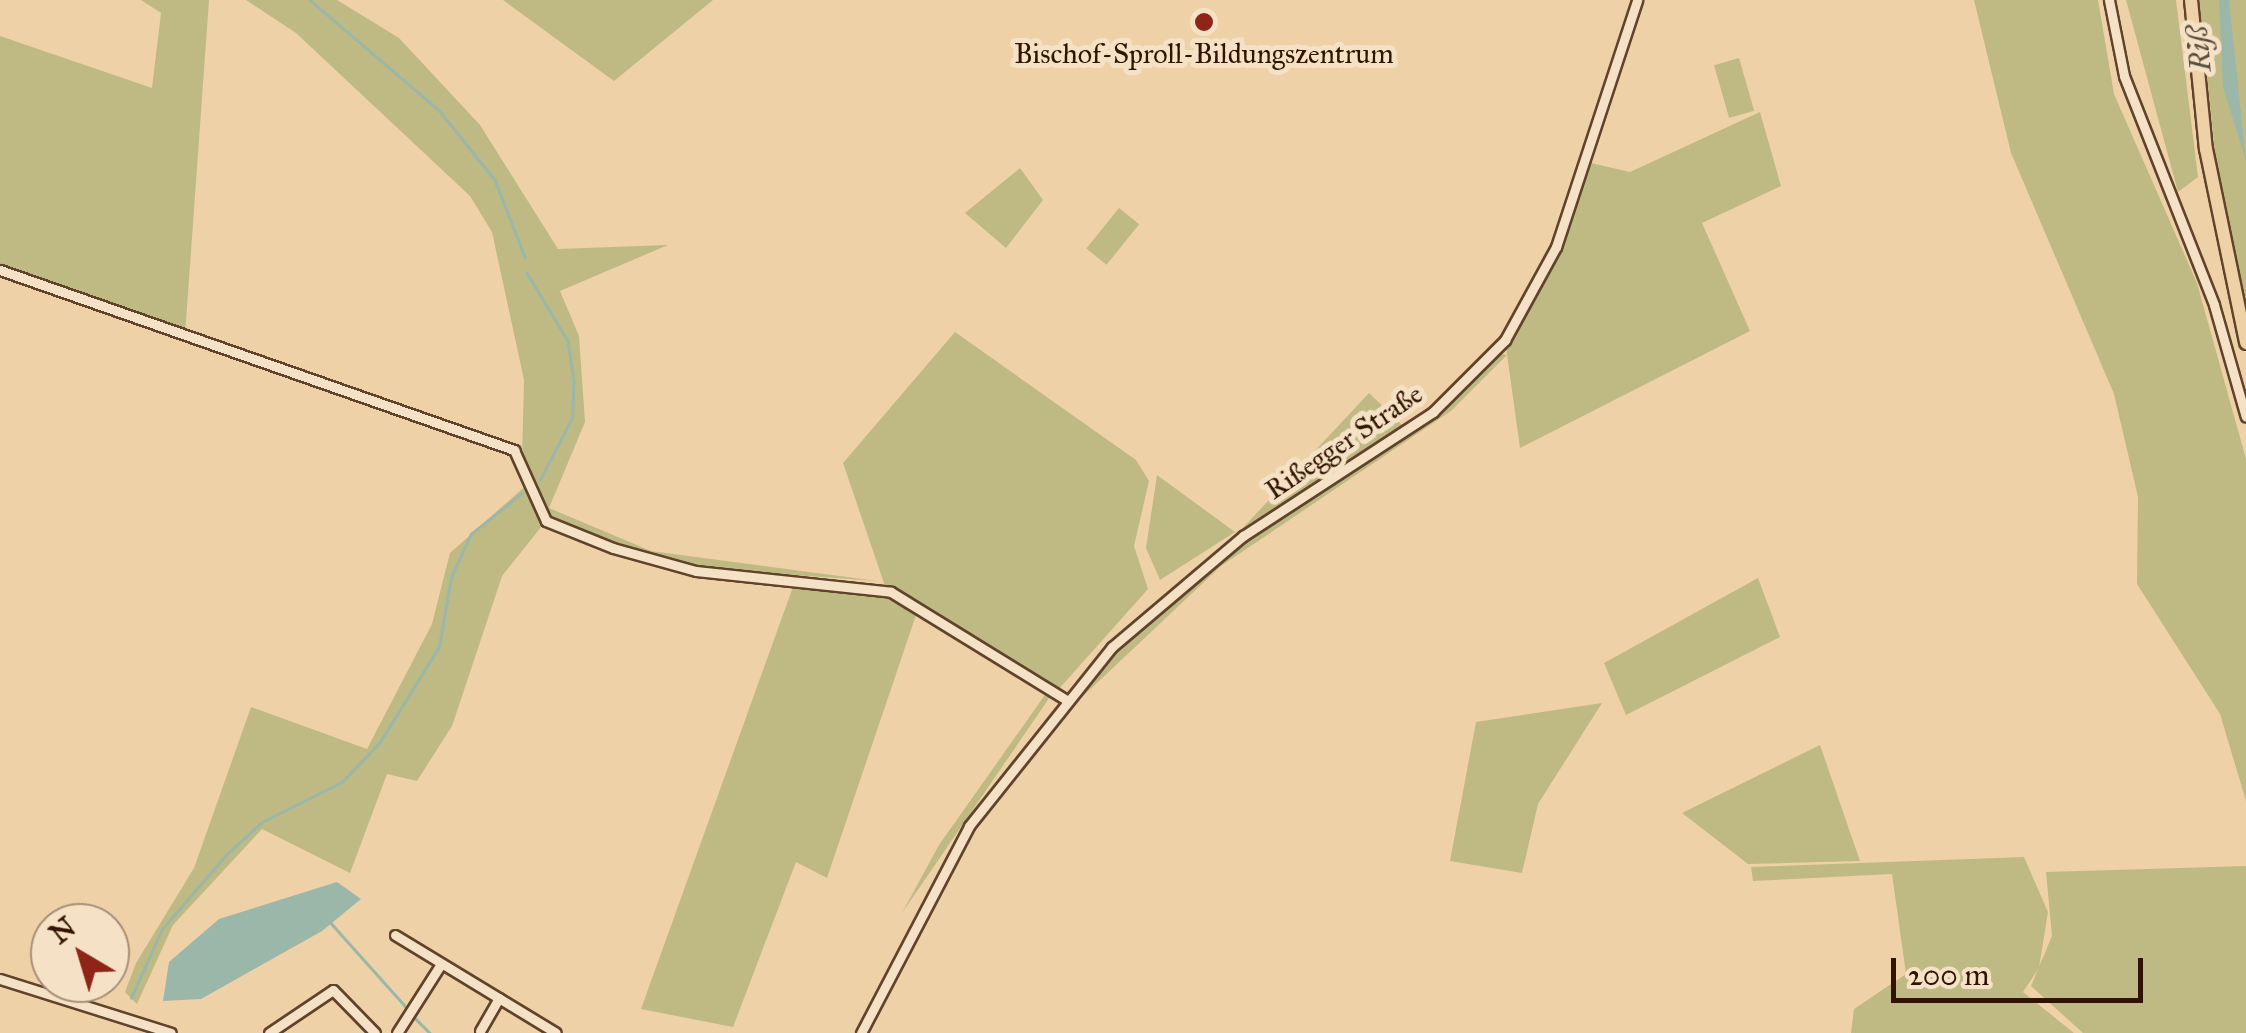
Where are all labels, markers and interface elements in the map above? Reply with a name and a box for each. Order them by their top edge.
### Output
marker: Bischof-Sproll-Bildungszentrum [1193,11,1215,33]
water label: Riß [2179,25,2219,73]
place label: Bischof-Sproll-Bildungszentrum [1014,37,1394,71]
street label: Rißegger Straße [1259,377,1429,507]
north arrow [30,903,130,1003]
text: N [42,909,83,952]
scale bar [1896,938,2148,1000]
text: 200 m [1908,957,1989,993]

